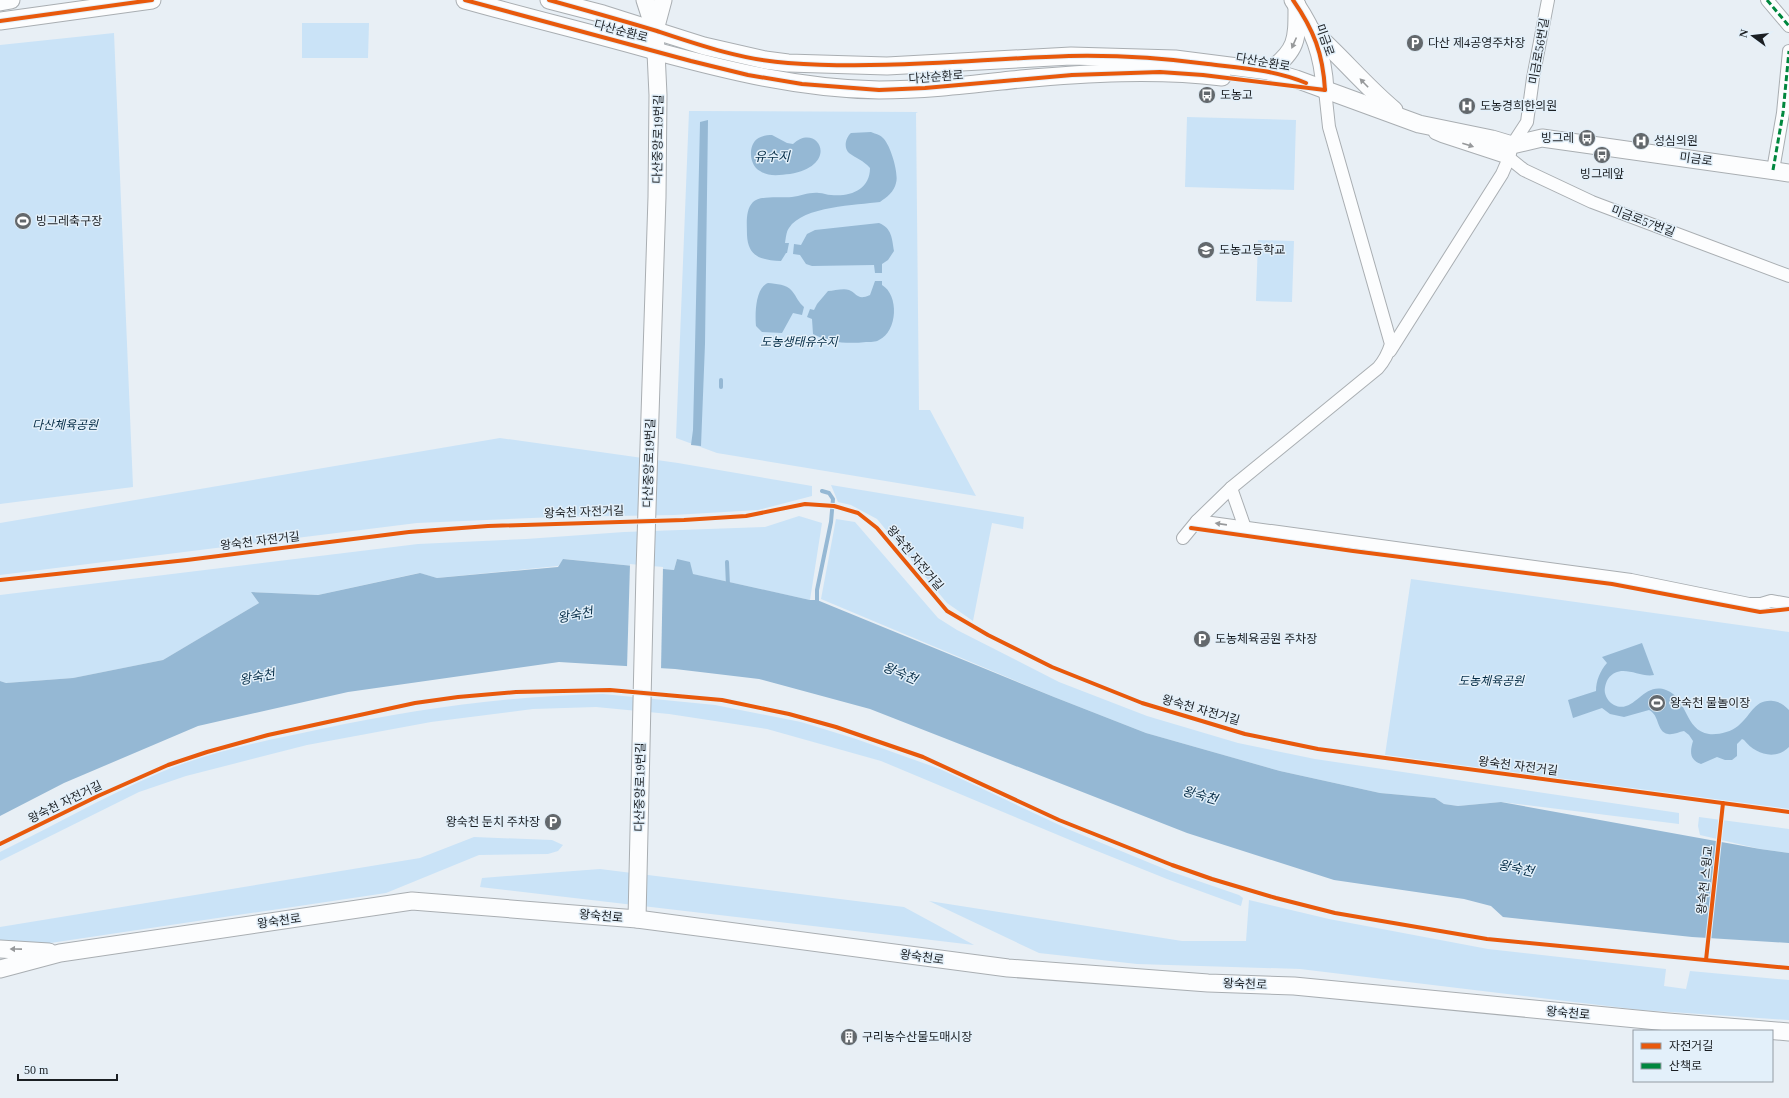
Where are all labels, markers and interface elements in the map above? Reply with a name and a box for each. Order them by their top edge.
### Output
north arrow [1733,16,1773,56]
street label: 다산순환로 [593,17,649,45]
street label: 미금로56번길 [1526,17,1552,85]
street label: 미금로 [1313,22,1337,58]
text: N [1737,28,1750,39]
parking icon: 다산 제4공영주차장 [1405,33,1425,53]
place label: 다산 제4공영주차장 [1428,36,1525,50]
one-way arrow [1291,37,1297,49]
street label: 다산순환로 [1235,50,1291,74]
street label: 다산순환로 [908,68,964,86]
one-way arrow [1359,77,1368,88]
bus stop icon: 도농고 [1197,85,1217,105]
place label: 도농고 [1220,88,1253,102]
street label: 다산중앙로19번길 [650,94,666,184]
hospital icon: 도농경희한의원 [1457,96,1477,116]
place label: 도농경희한의원 [1480,99,1557,113]
bus stop icon: 빙그레 [1577,128,1597,148]
place label: 빙그레 [1541,131,1574,145]
hospital icon: 성심의원 [1631,131,1651,151]
place label: 성심의원 [1654,134,1698,148]
one-way arrow [1462,142,1474,148]
bus stop icon: 빙그레앞 [1592,145,1612,165]
water label: 유수지 [754,149,791,164]
street label: 미금로 [1679,150,1713,168]
place label: 빙그레앞 [1580,167,1624,181]
street label: 미금로57번길 [1609,202,1677,240]
sports icon: 빙그레축구장 [13,211,33,231]
place label: 빙그레축구장 [36,214,102,228]
school or university icon: 도농고등학교 [1196,240,1216,260]
place label: 도농고등학교 [1219,243,1285,257]
park label: 도농생태유수지 [760,335,839,349]
park label: 다산체육공원 [32,418,99,432]
street label: 다산중앙로19번길 [640,418,658,508]
street label: 왕숙천 자전거길 [544,504,624,520]
one-way arrow [1215,521,1227,527]
street label: 왕숙천 자전거길 [884,523,946,593]
street label: 왕숙천 자전거길 [219,529,301,553]
water label: 왕숙천 [556,604,595,626]
parking icon: 도농체육공원 주차장 [1192,629,1212,649]
place label: 도농체육공원 주차장 [1215,632,1317,646]
water label: 왕숙천 [881,659,920,687]
water label: 왕숙천 [238,666,277,688]
park label: 도농체육공원 [1458,674,1525,688]
street label: 왕숙천 자전거길 [1160,692,1242,728]
sports icon: 왕숙천 물놀이장 [1647,693,1667,713]
place label: 왕숙천 물놀이장 [1670,696,1750,710]
street label: 다산중앙로19번길 [632,742,648,832]
street label: 왕숙천 자전거길 [1477,754,1559,778]
street label: 왕숙천 자전거길 [26,778,104,826]
water label: 왕숙천 [1181,783,1220,807]
parking icon: 왕숙천 둔치 주차장 [543,812,563,832]
place label: 왕숙천 둔치 주차장 [446,815,540,829]
street label: 왕숙천 스윙교 [1694,845,1716,915]
water label: 왕숙천 [1497,857,1536,879]
street label: 왕숙천로 [578,907,624,925]
street label: 왕숙천로 [256,911,302,931]
one-way arrow [9,946,22,952]
street label: 왕숙천로 [899,947,945,967]
street label: 왕숙천로 [1223,976,1267,992]
street label: 왕숙천로 [1545,1004,1591,1022]
building icon: 구리농수산물도매시장 [839,1027,859,1047]
place label: 구리농수산물도매시장 [862,1030,972,1044]
legend [1633,1030,1773,1082]
text: 자전거길 [1669,1039,1713,1053]
scale bar [18,1056,117,1082]
text: 산책로 [1669,1059,1702,1073]
text: 50 m [24,1063,49,1077]

